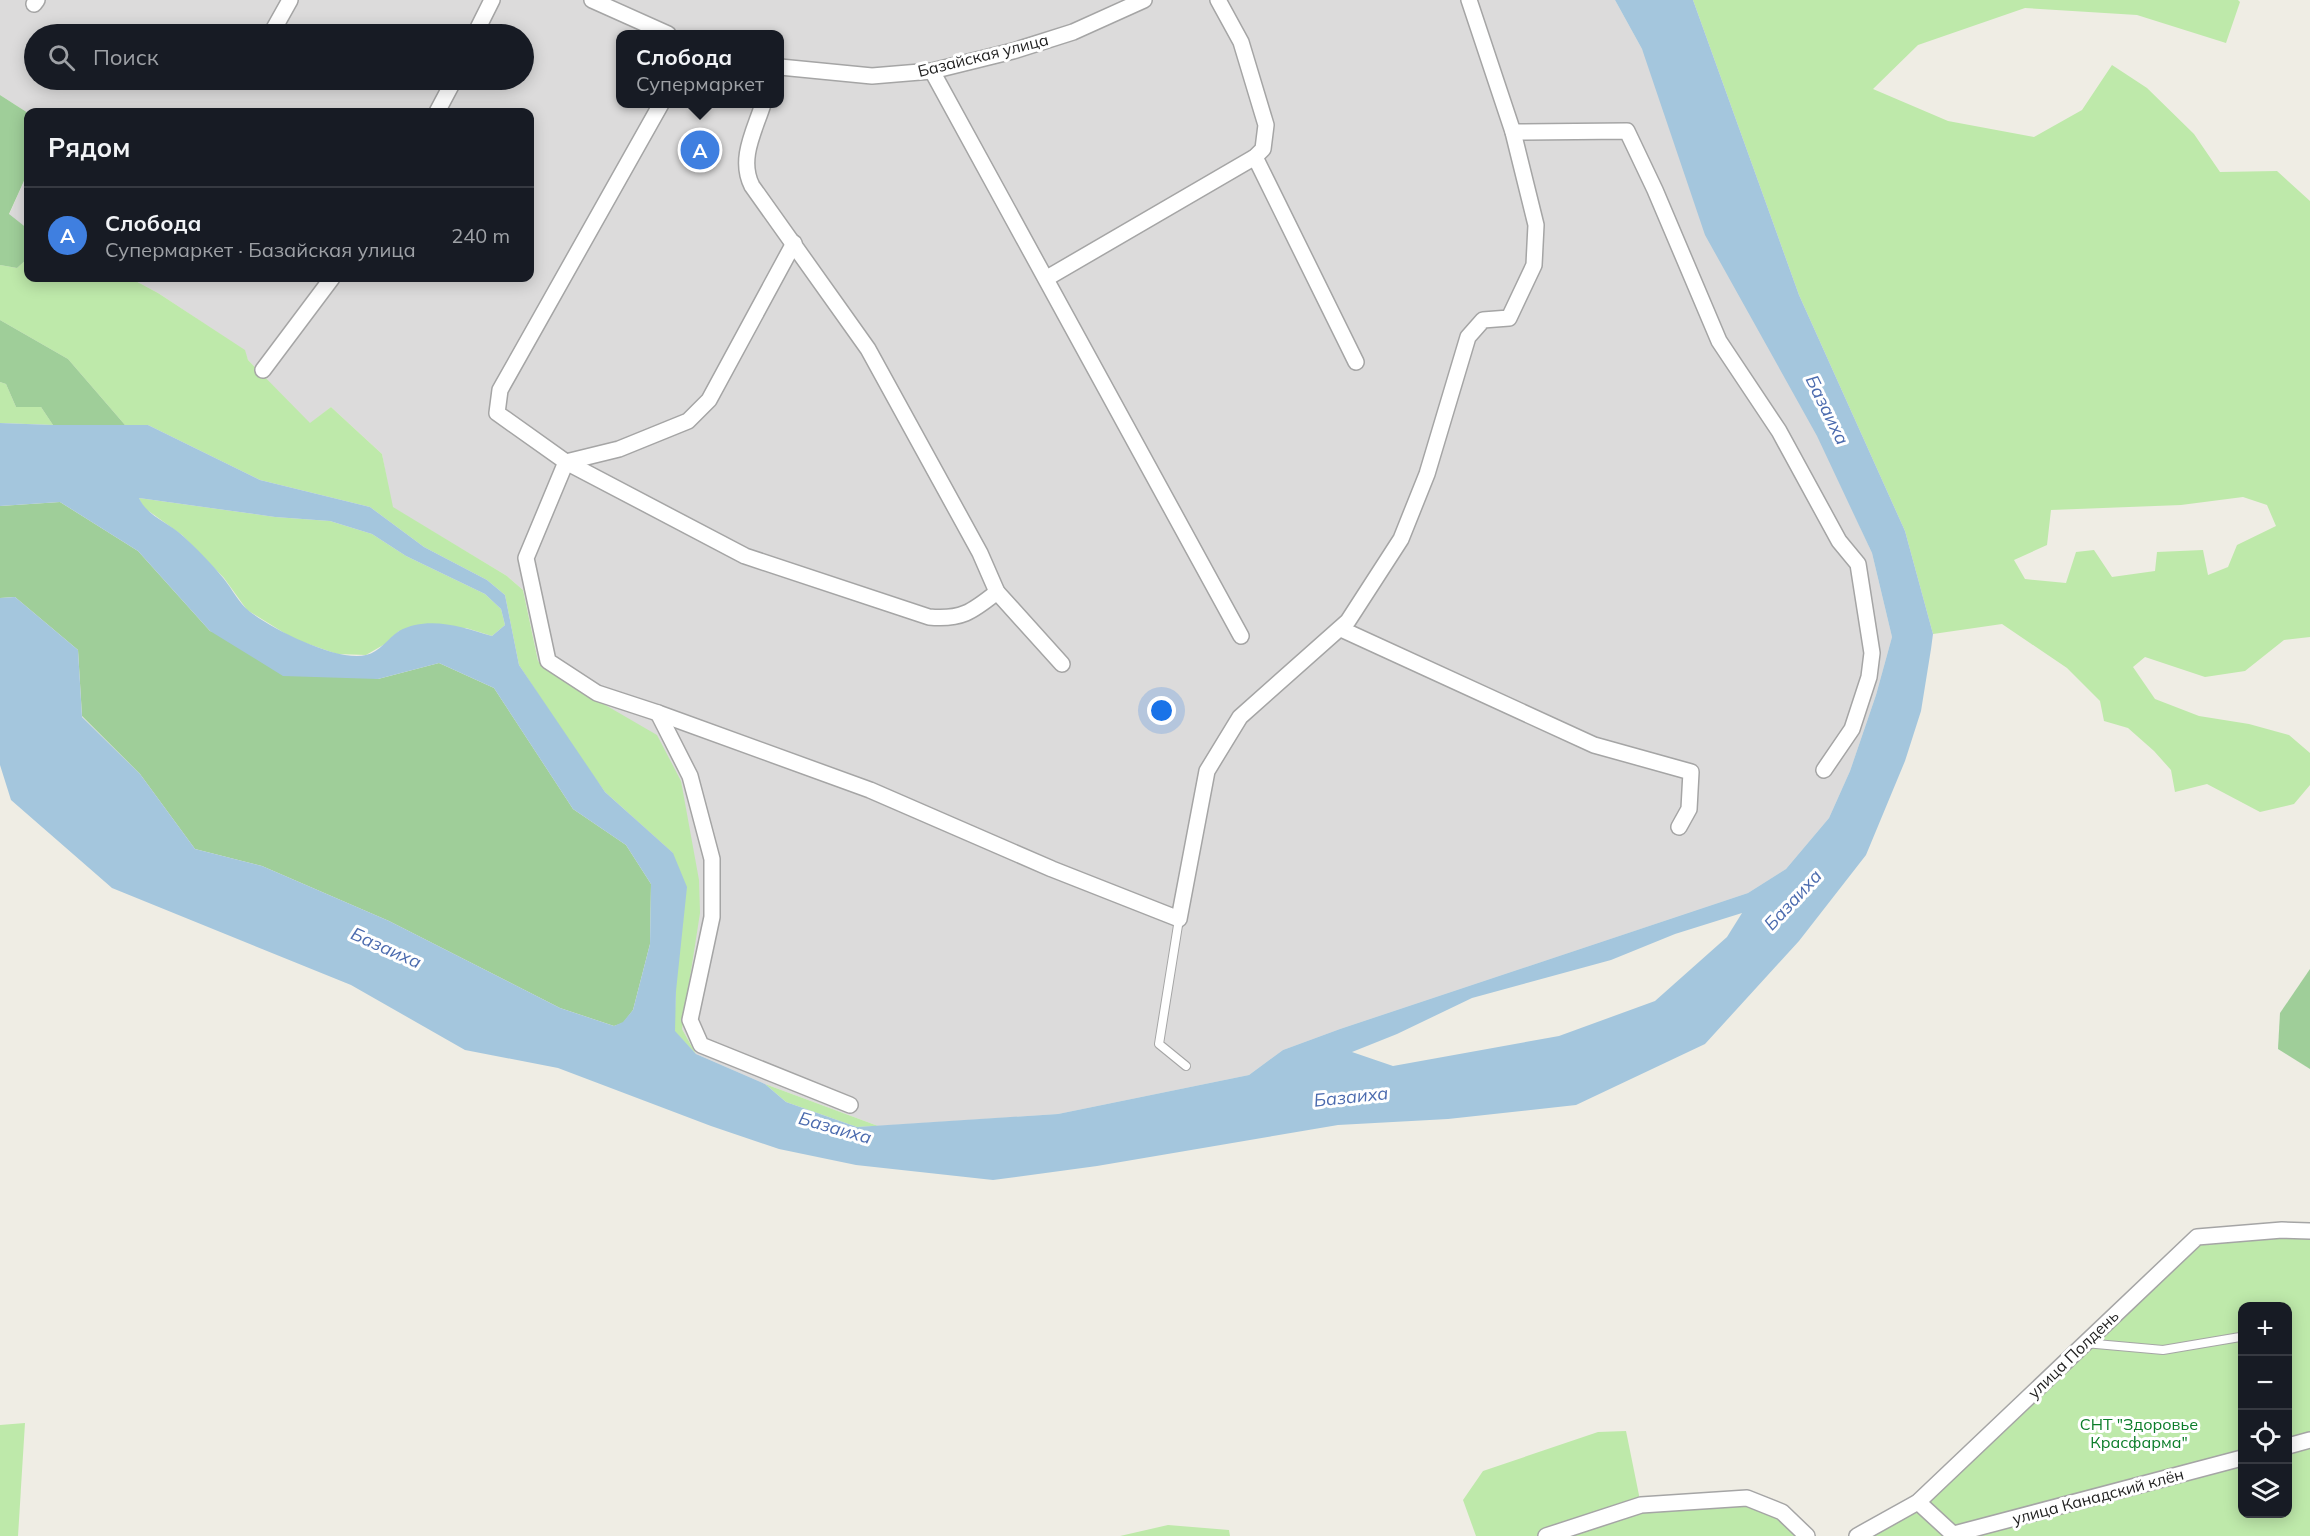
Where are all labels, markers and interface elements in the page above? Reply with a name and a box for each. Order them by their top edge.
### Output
search box [24,24,534,90]
street label: Базайская улица [916,29,1050,81]
popup [616,30,784,108]
icon: search [45,41,78,74]
text: Поиск [93,43,159,71]
text: Слобода [636,43,732,71]
text: Супермаркет [636,71,764,96]
pin: A [680,128,720,172]
text: Рядом [48,131,131,164]
text: Слобода [105,209,201,237]
text: A [60,223,75,248]
text: 240 m [451,223,510,248]
text: Супермаркет · Базайская улица [105,237,416,262]
water label: Базаиха [1801,371,1854,448]
your location [1147,696,1176,725]
water label: Базаиха [1759,864,1827,935]
water label: Базаиха [347,922,425,973]
water label: Базаиха [1313,1081,1389,1112]
water label: Базаиха [796,1106,874,1149]
map controls [2238,1302,2292,1518]
button: + [2238,1302,2292,1356]
street label: улица Полдень [2023,1305,2123,1402]
button: − [2238,1356,2292,1410]
button: locate [2238,1410,2292,1464]
park label: СНТ "Здоровье Красфарма" [2080,1414,2198,1452]
street label: улица Канадский клён [2010,1464,2186,1528]
button: layers [2238,1464,2292,1518]

